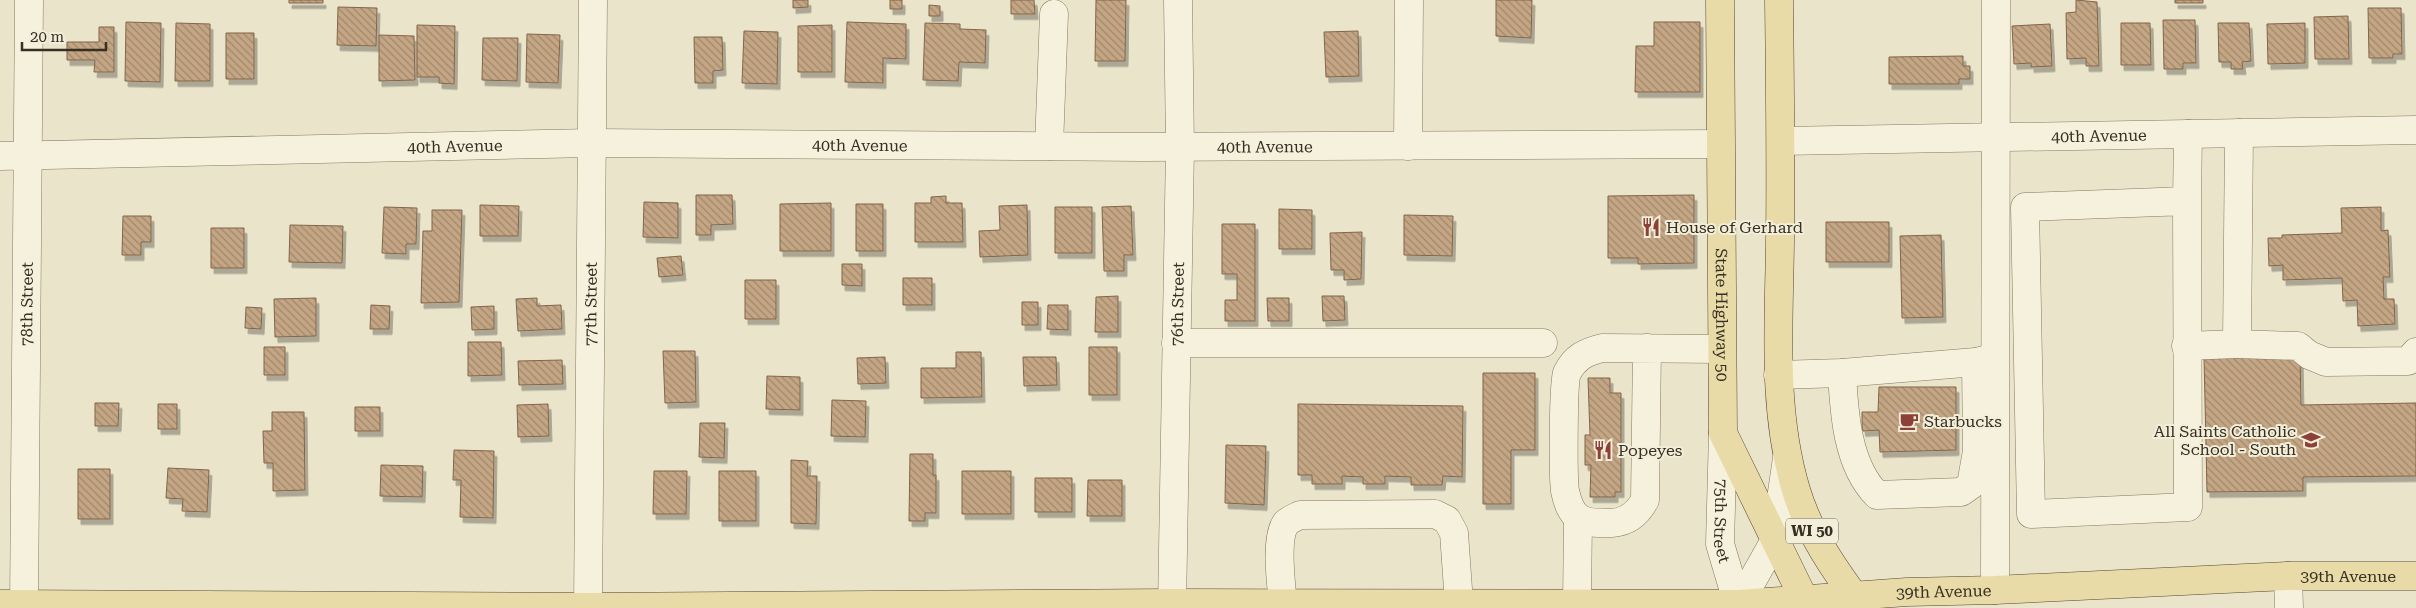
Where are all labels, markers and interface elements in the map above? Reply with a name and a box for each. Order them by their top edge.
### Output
scale bar [22,20,106,52]
text: 20 m [30,28,65,46]
street label: 40th Avenue [2051,125,2147,146]
street label: 40th Avenue [407,135,503,157]
street label: 40th Avenue [812,135,908,155]
street label: 40th Avenue [1217,137,1313,156]
restaurant icon: House of Gerhard [1640,216,1662,238]
place label: House of Gerhard [1666,218,1803,237]
street label: State Highway 50 [1712,248,1732,382]
street label: 78th Street [17,262,36,346]
street label: 77th Street [581,262,600,346]
street label: 76th Street [1167,262,1188,346]
cafe icon: Starbucks [1898,410,1920,432]
place label: Starbucks [1924,412,2002,431]
place label: All Saints Catholic School - South [2154,422,2296,459]
school or university icon: All Saints Catholic School - South [2300,429,2322,451]
restaurant icon: Popeyes [1592,439,1614,461]
place label: Popeyes [1618,441,1683,460]
street label: 75th Street [1710,479,1735,565]
road number: WI 50 [1786,518,1838,544]
street label: 39th Avenue [2300,567,2396,586]
street label: 39th Avenue [1895,581,1992,602]

